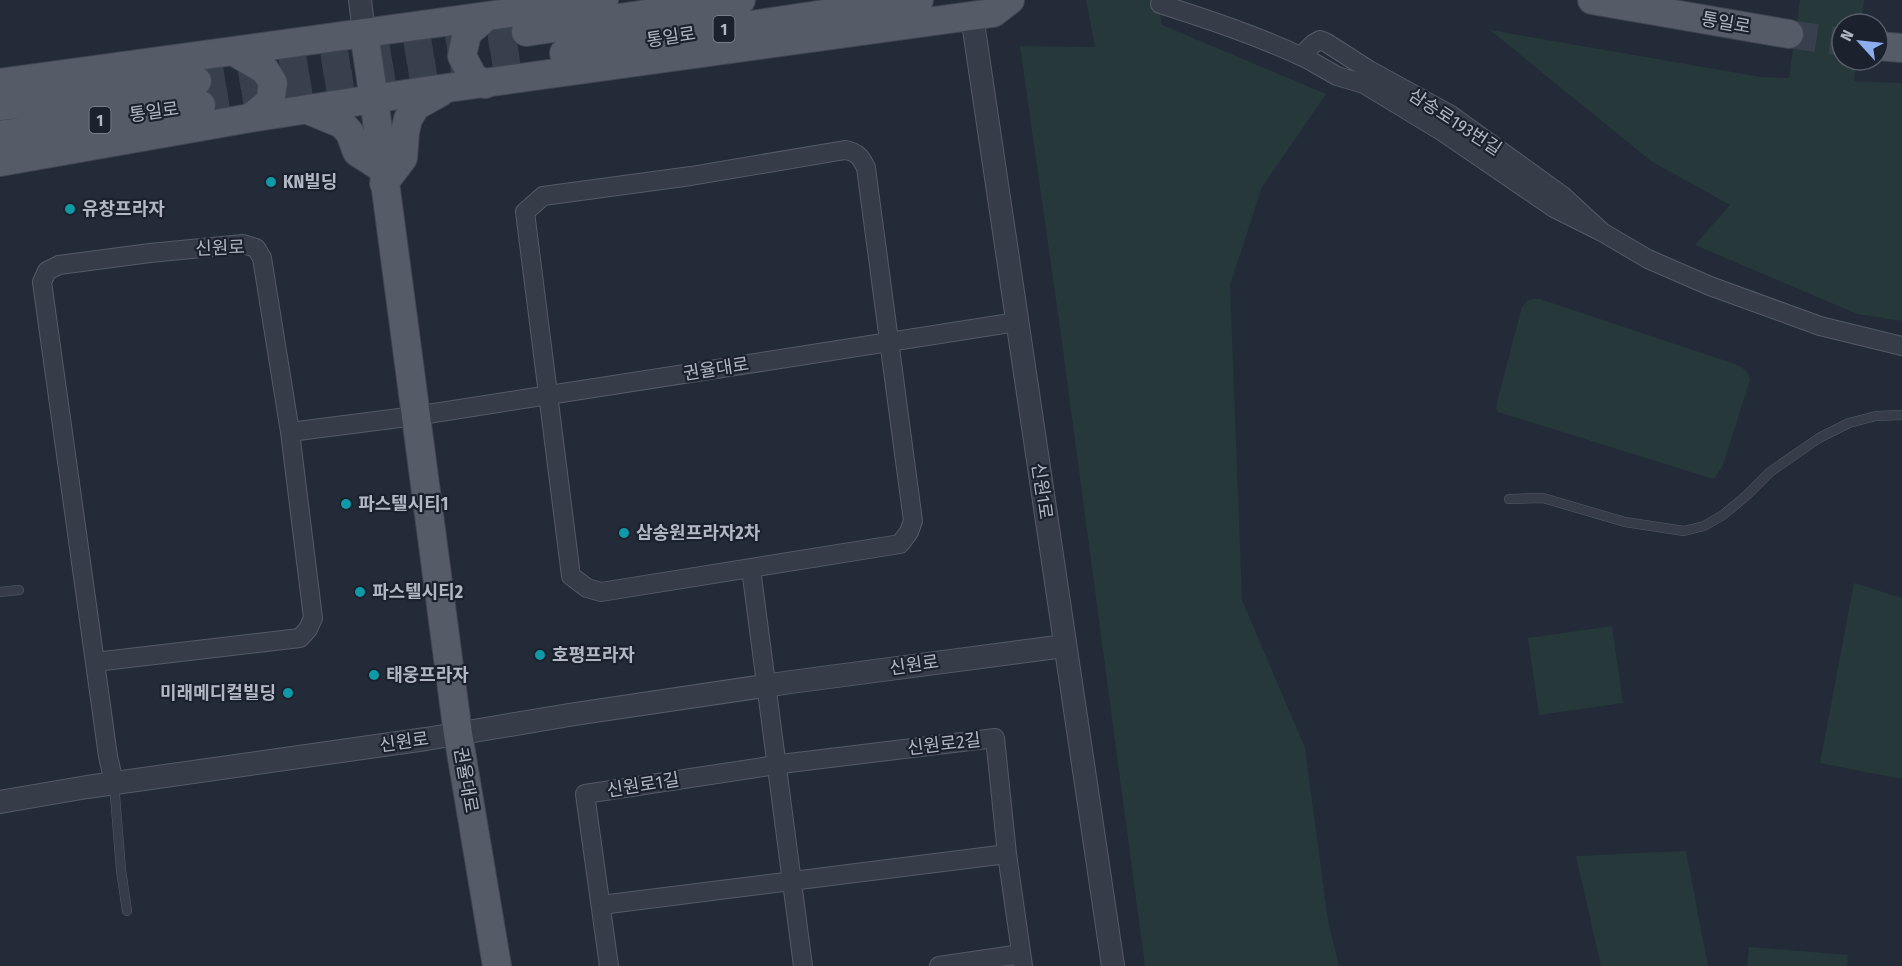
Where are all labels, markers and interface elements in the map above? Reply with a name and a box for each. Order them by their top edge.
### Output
street label: 통일로 [1700,8,1752,38]
north arrow [1830,12,1890,72]
road number: 1 [714,16,734,42]
street label: 통일로 [645,22,697,52]
text: N [1836,27,1858,44]
street label: 삼송로193번길 [1404,84,1506,160]
street label: 통일로 [128,98,180,126]
road number: 1 [90,107,110,133]
place label: KN빌딩 [283,171,337,193]
marker: KN빌딩 [264,175,278,189]
place label: 유창프라자 [82,198,165,220]
marker: 유창프라자 [63,202,77,216]
street label: 신원로 [195,236,245,260]
street label: 권율대로 [682,353,750,385]
street label: 신원1로 [1027,461,1057,521]
place label: 파스텔시티1 [358,493,448,515]
marker: 파스텔시티1 [339,497,353,511]
place label: 삼송원프라자2차 [636,522,761,544]
marker: 삼송원프라자2차 [617,526,631,540]
place label: 파스텔시티2 [372,581,463,603]
marker: 파스텔시티2 [353,585,367,599]
place label: 호평프라자 [552,644,635,666]
marker: 호평프라자 [533,648,547,662]
street label: 신원로 [888,651,940,679]
place label: 태웅프라자 [386,664,469,686]
marker: 태웅프라자 [367,668,381,682]
place label: 미래메디컬빌딩 [160,682,276,704]
marker: 미래메디컬빌딩 [281,686,295,700]
street label: 신원로 [378,728,430,756]
street label: 신원로2길 [906,729,982,759]
street label: 권율대로 [449,745,483,815]
street label: 신원로1길 [605,768,681,802]

